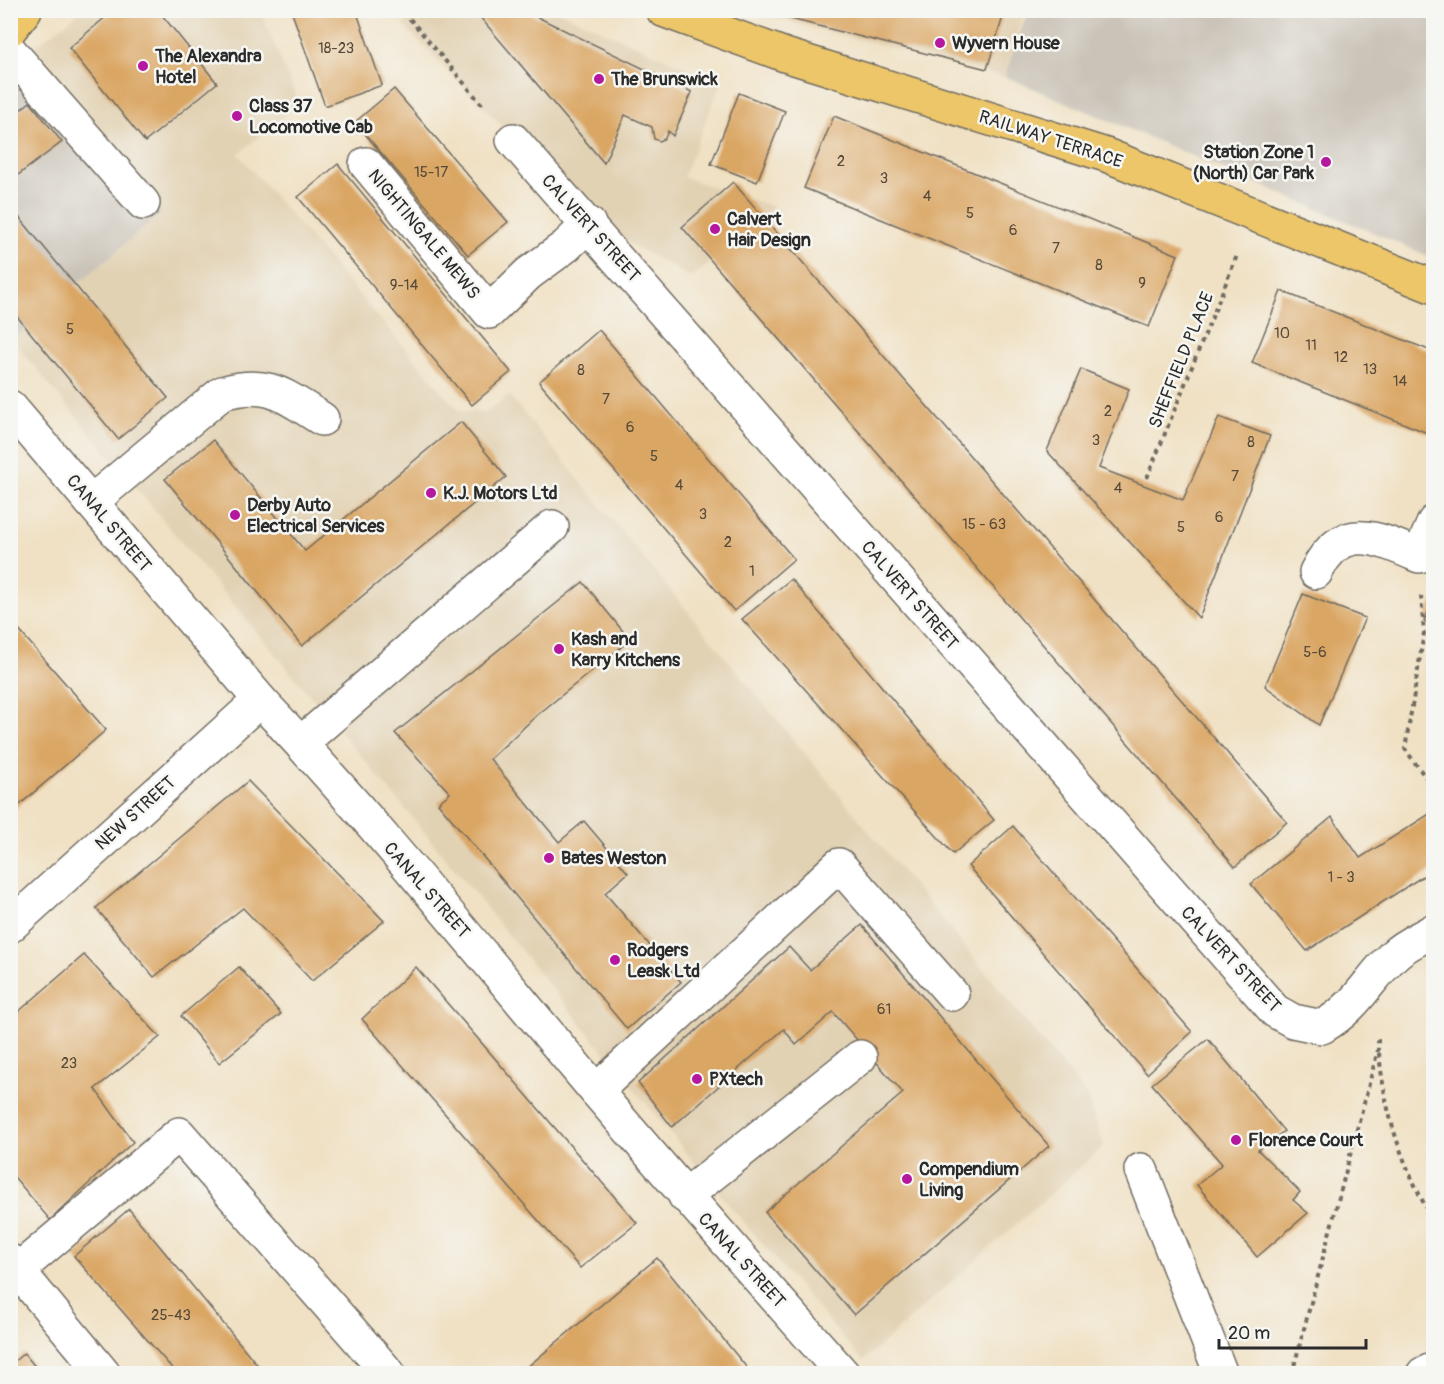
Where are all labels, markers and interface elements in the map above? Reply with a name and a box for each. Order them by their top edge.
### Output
place label: Wyvern House [952,32,1061,55]
marker: Wyvern House [933,36,947,50]
house number: 18-23 [318,39,354,58]
place label: The Alexandra Hotel [154,45,262,89]
marker: The Alexandra Hotel [136,59,150,73]
place label: The Brunswick [610,68,718,91]
marker: The Brunswick [592,72,606,86]
place label: Class 37 Locomotive Cab [249,95,373,139]
street label: RAILWAY TERRACE [976,105,1126,174]
marker: Class 37 Locomotive Cab [230,109,244,123]
place label: Station Zone 1 (North) Car Park [1193,141,1314,185]
house number: 2 [837,152,845,171]
marker: Station Zone 1 (North) Car Park [1319,155,1333,169]
house number: 15-17 [414,163,448,182]
street label: NIGHTINGALE MEWS [363,165,485,304]
house number: 3 [880,169,888,188]
street label: CALVERT STREET [536,170,645,287]
house number: 4 [923,187,932,206]
house number: 5 [966,204,974,223]
place label: Calvert Hair Design [727,208,811,252]
house number: 6 [1009,221,1017,240]
marker: Calvert Hair Design [708,222,722,236]
house number: 7 [1052,239,1060,258]
house number: 8 [1095,256,1103,275]
house number: 9 [1138,274,1146,293]
house number: 9-14 [390,276,419,295]
street label: SHEFFIELD PLACE [1144,289,1219,432]
house number: 5 [66,320,74,339]
house number: 10 [1274,324,1290,343]
house number: 11 [1305,336,1317,355]
house number: 12 [1334,348,1348,367]
house number: 13 [1363,360,1377,379]
house number: 8 [577,361,585,380]
house number: 14 [1393,372,1408,391]
house number: 7 [602,390,610,409]
house number: 2 [1104,402,1112,421]
house number: 6 [626,418,634,437]
house number: 3 [1092,431,1100,450]
house number: 8 [1247,433,1255,452]
house number: 5 [650,447,658,466]
house number: 7 [1231,467,1239,486]
street label: CANAL STREET [61,470,156,577]
house number: 4 [675,476,684,495]
house number: 4 [1114,479,1123,498]
place label: K.J. Motors Ltd [443,482,558,505]
marker: K.J. Motors Ltd [424,486,438,500]
place label: Derby Auto Electrical Services [247,494,385,538]
house number: 3 [699,505,707,524]
marker: Derby Auto Electrical Services [228,508,242,522]
house number: 6 [1215,508,1223,527]
house number: 15 - 63 [962,515,1006,534]
house number: 5 [1177,518,1185,537]
house number: 2 [724,533,732,552]
street label: CALVERT STREET [856,536,963,655]
house number: 1 [749,562,755,581]
place label: Kash and Karry Kitchens [571,628,681,672]
marker: Kash and Karry Kitchens [552,642,566,656]
house number: 5-6 [1303,643,1327,662]
street label: NEW STREET [90,771,180,856]
street label: CANAL STREET [378,837,475,943]
place label: Bates Weston [561,847,666,870]
marker: Bates Weston [542,851,556,865]
house number: 1 - 3 [1327,868,1355,887]
street label: CALVERT STREET [1176,901,1286,1017]
place label: Rodgers Leask Ltd [627,939,700,983]
marker: Rodgers Leask Ltd [608,953,622,967]
house number: 61 [877,1000,891,1019]
house number: 23 [61,1054,77,1073]
place label: PXtech [709,1068,763,1091]
marker: PXtech [690,1072,704,1086]
place label: Florence Court [1248,1129,1364,1152]
marker: Florence Court [1229,1133,1243,1147]
place label: Compendium Living [919,1158,1019,1202]
marker: Compendium Living [900,1172,914,1186]
street label: CANAL STREET [693,1208,790,1313]
house number: 25-43 [151,1306,191,1325]
scale bar [1219,1312,1366,1350]
text: 20 m [1228,1322,1270,1345]

